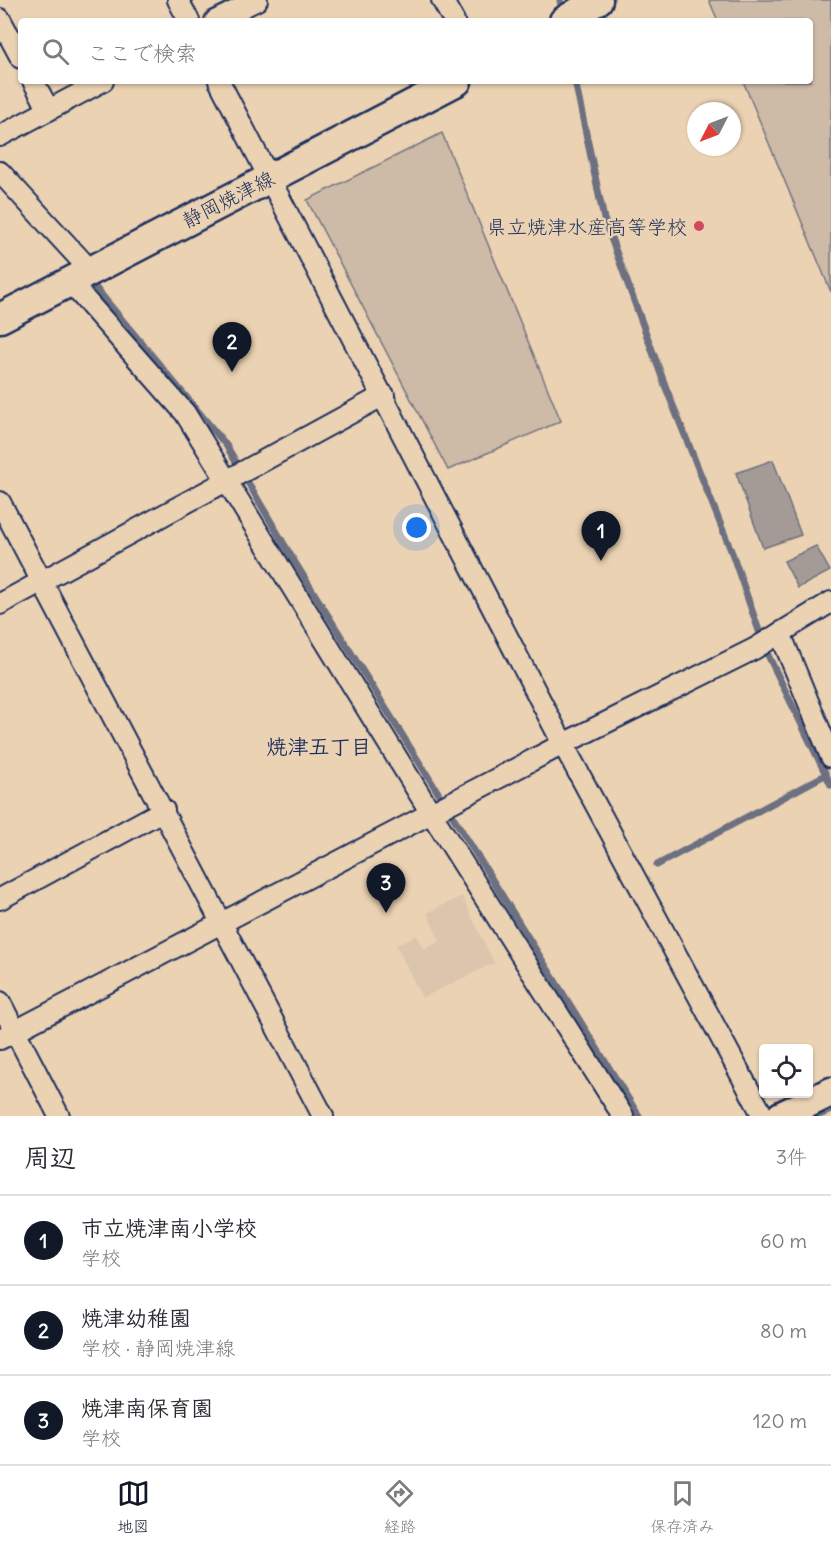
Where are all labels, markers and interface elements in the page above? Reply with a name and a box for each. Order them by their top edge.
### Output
search box [18,18,813,84]
icon: search [39,35,72,68]
text: ここで検索 [87,39,197,67]
north arrow [687,102,741,156]
street label: 静岡焼津線 [178,165,278,233]
place label: 県立焼津水産高等学校 [487,214,687,239]
marker: 県立焼津水産高等学校 [692,219,706,233]
pin: 2 [212,322,252,372]
pin: 1 [582,512,620,561]
your location [402,513,431,542]
district label: 焼津五丁目 [267,733,372,760]
pin: 3 [366,864,406,913]
map controls [759,1044,813,1098]
button: locate [759,1044,813,1098]
text: 周辺 [24,1141,76,1174]
text: 3件 [776,1144,807,1169]
text: 市立焼津南小学校 [81,1214,257,1242]
text: 1 [40,1228,47,1253]
text: 60 m [760,1228,807,1253]
text: 学校 [81,1245,121,1270]
text: 焼津幼稚園 [81,1304,191,1332]
text: 2 [38,1318,49,1343]
text: 80 m [760,1318,807,1343]
text: 学校 · 静岡焼津線 [81,1335,235,1360]
text: 焼津南保育園 [81,1394,213,1422]
text: 3 [38,1408,49,1433]
text: 120 m [753,1408,807,1433]
text: 学校 [81,1425,121,1450]
tab: 地図 [117,1477,150,1537]
tab: 経路 [383,1477,416,1537]
tab: 保存済み [650,1477,714,1537]

